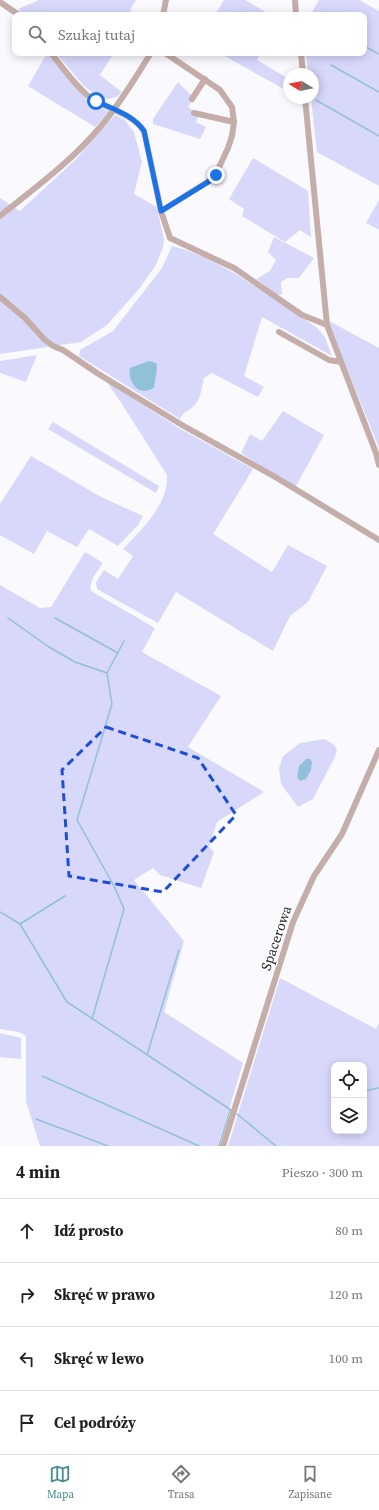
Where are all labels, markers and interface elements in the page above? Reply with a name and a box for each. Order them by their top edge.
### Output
search box [12,12,367,56]
icon: search [26,23,48,45]
text: Szukaj tutaj [58,24,135,45]
north arrow [283,68,319,104]
route start [87,92,105,110]
route end [207,166,225,184]
street label: Spacerowa [256,902,297,973]
map controls [331,1062,367,1134]
button: locate [331,1062,367,1098]
button: layers [331,1098,367,1134]
text: 4 min [16,1160,60,1184]
text: Pieszo · 300 m [282,1164,363,1181]
icon: ahead [16,1220,38,1242]
text: Idź prosto [54,1220,123,1241]
text: 80 m [335,1222,363,1239]
icon: right [16,1284,38,1306]
text: Skręć w prawo [54,1284,155,1305]
text: 120 m [329,1286,363,1303]
icon: left [16,1348,38,1370]
text: Skręć w lewo [54,1348,144,1369]
text: 100 m [329,1350,363,1367]
icon: arrive [16,1412,38,1434]
text: Cel podróży [54,1412,136,1433]
tab: Mapa [47,1463,74,1502]
tab: Trasa [168,1463,195,1502]
tab: Zapisane [288,1463,332,1502]

